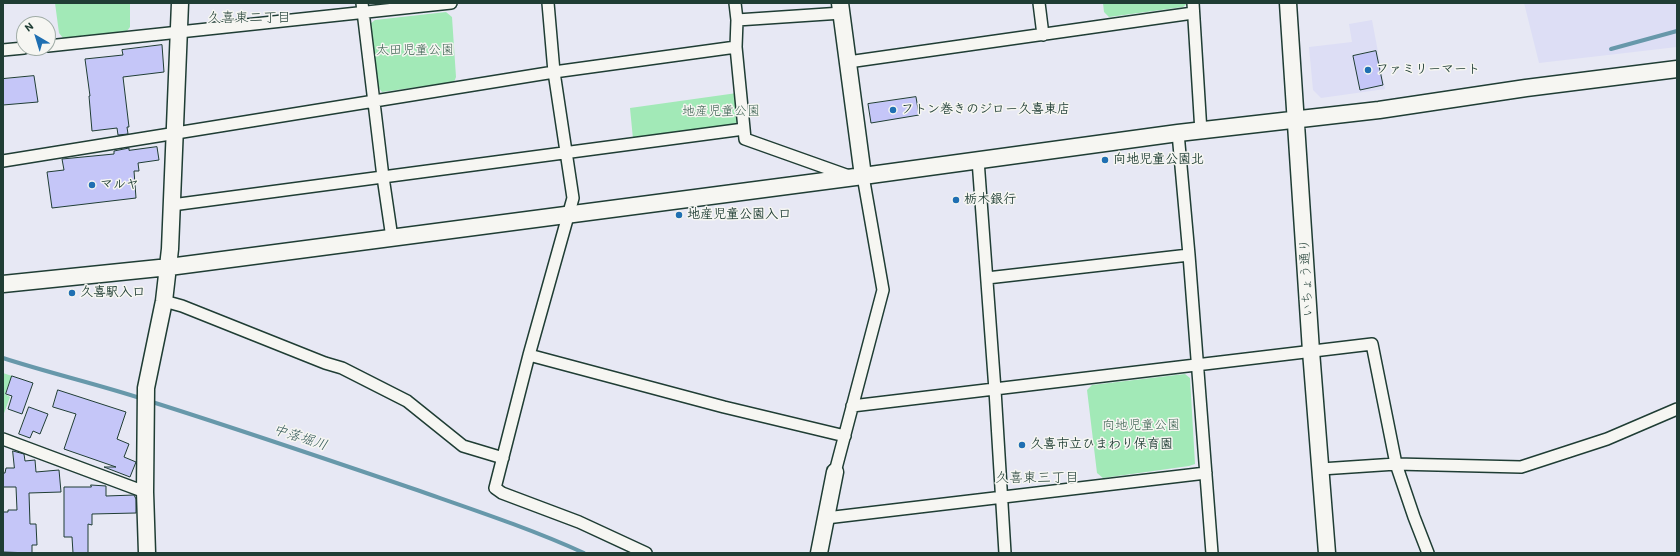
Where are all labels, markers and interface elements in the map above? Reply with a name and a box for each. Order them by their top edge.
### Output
district label: 久喜東二丁目 [207,10,291,26]
north arrow [16,16,56,56]
text: N [22,20,36,34]
park label: 太田児童公園 [376,43,454,59]
place label: ファミリーマート [1376,62,1480,78]
marker: ファミリーマート [1363,65,1373,75]
place label: フトン巻きのジロー久喜東店 [901,102,1070,118]
park label: 地産児童公園 [682,104,760,120]
marker: フトン巻きのジロー久喜東店 [888,105,898,115]
place label: 向地児童公園北 [1113,152,1204,168]
marker: 向地児童公園北 [1100,155,1110,165]
place label: マルヤ [100,177,139,193]
marker: マルヤ [87,180,97,190]
place label: 栃木銀行 [964,192,1016,208]
marker: 栃木銀行 [951,195,961,205]
place label: 地産児童公園入口 [687,207,791,223]
marker: 地産児童公園入口 [674,210,684,220]
street label: いちょう通り [1297,239,1317,317]
place label: 久喜駅入口 [80,285,145,301]
marker: 久喜駅入口 [67,288,77,298]
park label: 向地児童公園 [1102,418,1180,434]
water label: 中落堀川 [271,421,329,455]
place label: 久喜市立ひまわり保育園 [1030,437,1173,453]
marker: 久喜市立ひまわり保育園 [1017,440,1027,450]
district label: 久喜東三丁目 [995,470,1079,486]

